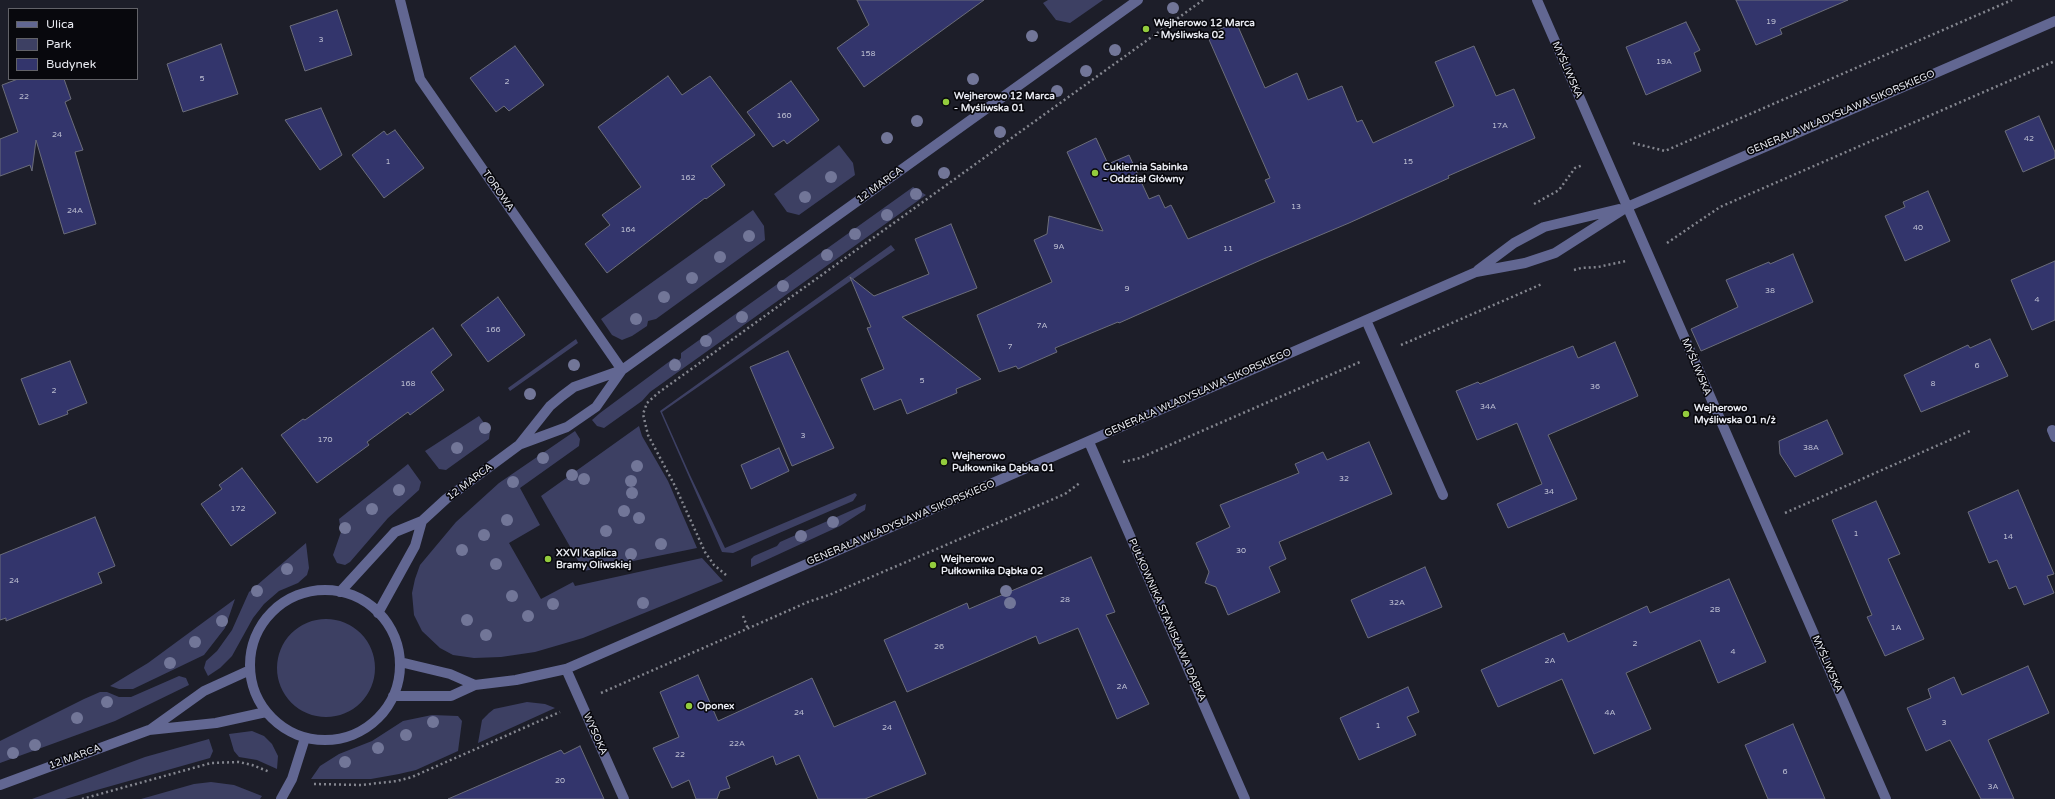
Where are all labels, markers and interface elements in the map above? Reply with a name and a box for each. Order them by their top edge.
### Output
legend [8,8,138,80]
text: Ulica [46,17,74,31]
place label: Wejherowo 12 Marca - Myśliwska 02 [1154,17,1255,40]
house number: 19 [1766,17,1776,27]
marker: Wejherowo 12 Marca - Myśliwska 02 [1141,24,1151,34]
house number: 3 [318,35,324,45]
text: Park [46,37,72,51]
street label: MYŚLIWSKA [1549,40,1585,100]
house number: 158 [860,49,876,59]
text: Budynek [46,57,96,71]
house number: 19A [1656,57,1672,67]
street label: GENERAŁA WŁADYSŁAWA SIKORSKIEGO [1745,68,1937,158]
house number: 5 [199,74,205,84]
house number: 2 [504,77,510,87]
place label: Wejherowo 12 Marca - Myśliwska 01 [954,90,1055,114]
house number: 22 [19,92,29,102]
marker: Wejherowo 12 Marca - Myśliwska 01 [941,97,951,107]
house number: 160 [776,111,792,121]
house number: 17A [1492,121,1508,131]
house number: 24 [52,130,62,140]
house number: 42 [2024,134,2034,144]
house number: 1 [385,157,391,167]
house number: 15 [1403,157,1413,167]
place label: Cukiernia Sabinka - Oddział Główny [1103,161,1188,184]
street label: 12 MARCA [855,164,905,206]
street label: TOROWA [480,168,516,214]
marker: Cukiernia Sabinka - Oddział Główny [1090,168,1100,178]
house number: 162 [680,173,696,183]
house number: 13 [1291,202,1301,212]
house number: 24A [67,206,83,216]
house number: 40 [1913,223,1923,233]
house number: 164 [620,225,636,235]
house number: 9A [1054,242,1064,252]
house number: 11 [1223,244,1233,254]
house number: 9 [1124,284,1130,294]
house number: 38 [1765,286,1775,296]
house number: 4 [2034,295,2040,305]
house number: 7A [1037,321,1047,331]
house number: 166 [485,325,501,335]
street label: MYŚLIWSKA [1679,337,1713,397]
house number: 7 [1007,342,1013,352]
street label: GENERAŁA WŁADYSŁAWA SIKORSKIEGO [1103,346,1293,440]
house number: 6 [1974,361,1980,371]
house number: 5 [919,376,925,386]
house number: 168 [400,379,416,389]
house number: 8 [1930,379,1936,389]
house number: 36 [1590,382,1600,392]
house number: 2 [51,386,57,396]
house number: 34A [1480,402,1496,412]
place label: Wejherowo Myśliwska 01 n/ż [1694,402,1776,426]
marker: Wejherowo Myśliwska 01 n/ż [1681,409,1691,419]
house number: 3 [800,431,806,441]
house number: 170 [317,435,333,445]
house number: 38A [1803,443,1819,453]
place label: Wejherowo Pułkownika Dąbka 01 [952,450,1054,474]
marker: Wejherowo Pułkownika Dąbka 01 [939,457,949,467]
street label: 12 MARCA [445,461,495,503]
house number: 32 [1339,474,1349,484]
street label: GENERAŁA WŁADYSŁAWA SIKORSKIEGO [805,478,997,568]
house number: 34 [1544,487,1554,497]
house number: 172 [230,504,246,514]
house number: 1 [1853,529,1859,539]
house number: 14 [2003,532,2013,542]
street label: PUŁKOWNIKA STANISŁAWA DĄBKA [1126,537,1208,703]
house number: 30 [1236,546,1246,556]
place label: XXVI Kaplica Bramy Oliwskiej [556,547,631,570]
place label: Wejherowo Pułkownika Dąbka 02 [941,553,1043,576]
marker: XXVI Kaplica Bramy Oliwskiej [543,554,553,564]
marker: Wejherowo Pułkownika Dąbka 02 [928,560,938,570]
house number: 24 [9,576,19,586]
house number: 28 [1060,595,1070,605]
house number: 32A [1389,598,1405,608]
house number: 2B [1710,605,1720,615]
house number: 1A [1891,623,1901,633]
street label: MYŚLIWSKA [1809,634,1845,694]
house number: 2 [1632,639,1638,649]
house number: 26 [934,642,944,652]
house number: 4 [1730,647,1736,657]
house number: 2A [1545,656,1555,666]
house number: 2A [1117,682,1127,692]
place label: Oponex [697,700,735,712]
marker: Oponex [684,701,694,711]
house number: 24 [794,708,804,718]
house number: 4A [1605,708,1615,718]
street label: WYSOKA [580,711,610,757]
house number: 3 [1941,718,1947,728]
house number: 1 [1375,721,1381,731]
house number: 24 [882,723,892,733]
house number: 22A [729,739,745,749]
street label: 12 MARCA [48,742,102,772]
house number: 22 [675,750,685,760]
house number: 6 [1782,767,1788,777]
house number: 20 [555,776,565,786]
house number: 3A [1988,782,1998,792]

